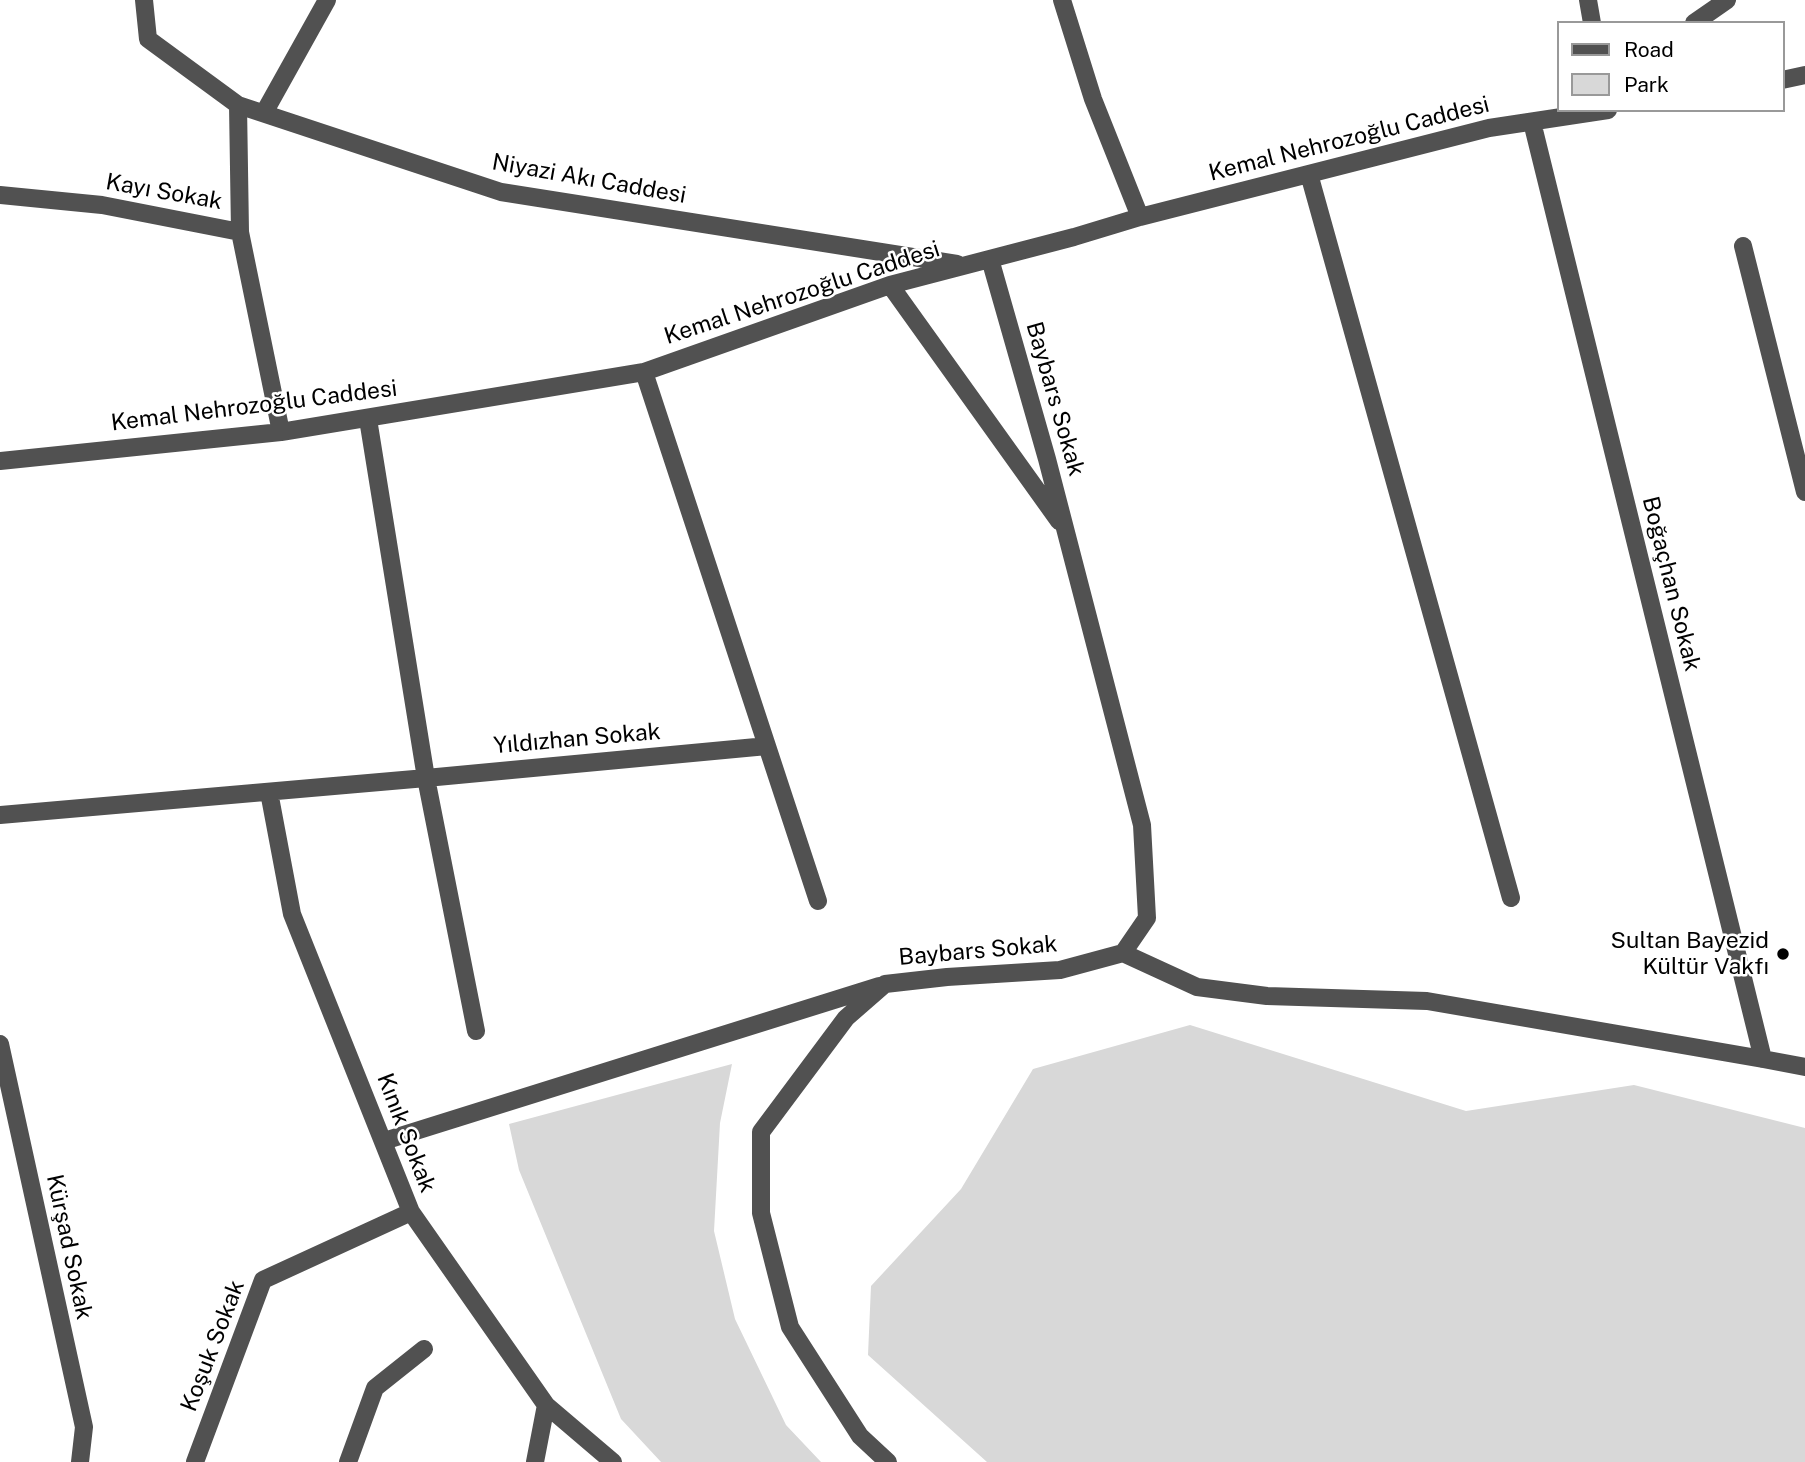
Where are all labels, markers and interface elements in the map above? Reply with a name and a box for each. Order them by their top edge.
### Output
legend [1556,21,1784,112]
text: Road [1624,37,1674,62]
text: Park [1624,72,1669,97]
street label: Kemal Nehrozoğlu Caddesi [1206,91,1492,187]
street label: Niyazi Akı Caddesi [490,148,688,210]
street label: Kayı Sokak [104,168,224,216]
street label: Kemal Nehrozoğlu Caddesi [661,235,943,351]
street label: Baybars Sokak [1020,319,1090,479]
street label: Kemal Nehrozoğlu Caddesi [109,375,399,437]
street label: Boğaçhan Sokak [1636,494,1706,674]
street label: Yıldızhan Sokak [492,718,662,760]
place label: Sultan Bayezid Kültür Vakfı [1610,927,1769,981]
street label: Baybars Sokak [898,930,1058,972]
marker: Sultan Bayezid Kültür Vakfı [1775,946,1791,962]
street label: Kınık Sokak [371,1069,441,1197]
street label: Kürşad Sokak [40,1172,98,1322]
street label: Koşuk Sokak [175,1277,251,1415]

